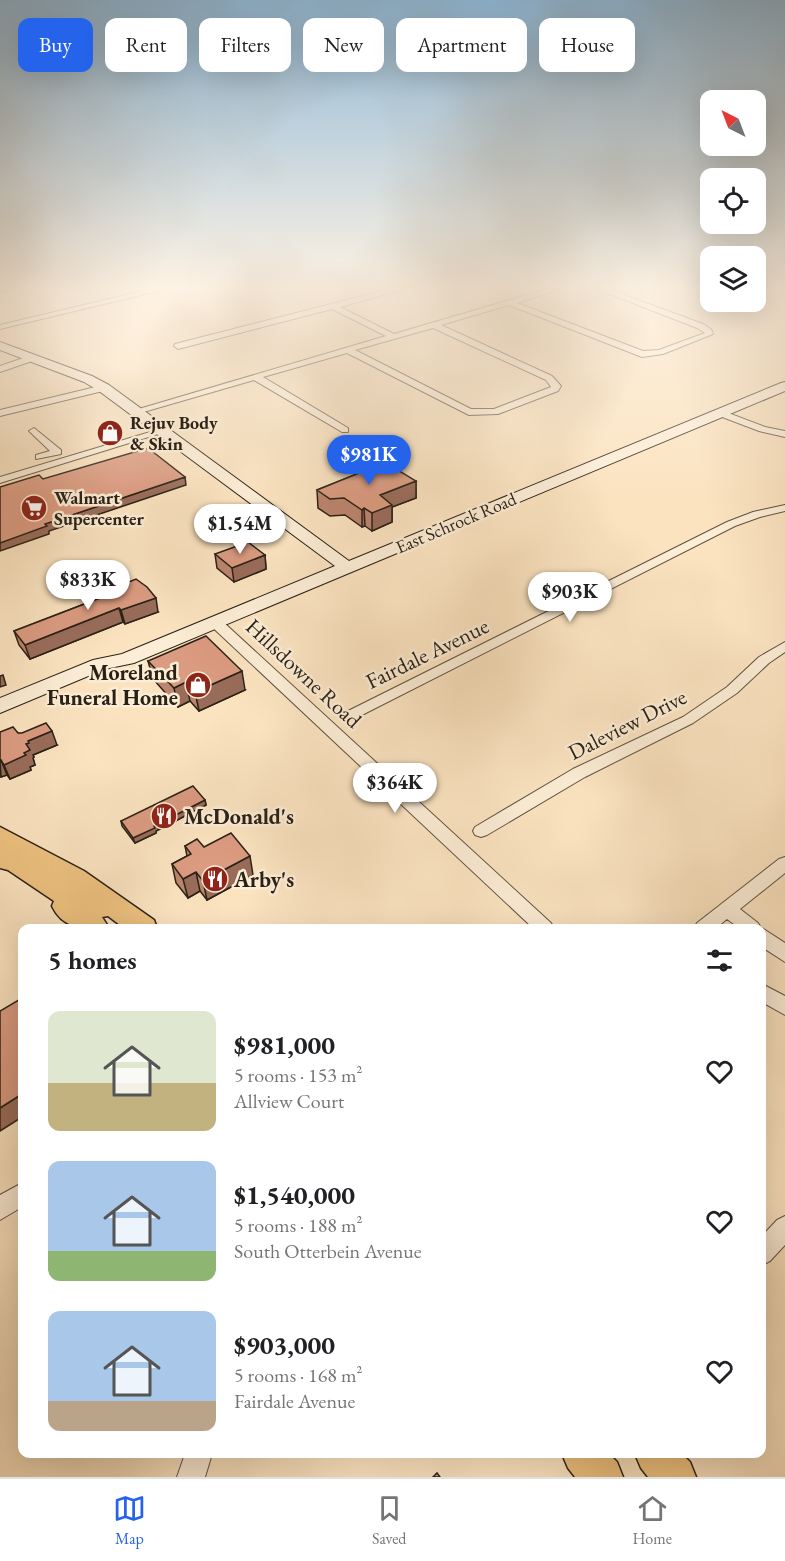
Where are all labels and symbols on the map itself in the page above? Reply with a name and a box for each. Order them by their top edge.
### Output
north arrow [700,90,766,156]
place label: Rejuv Body & Skin [130,411,218,455]
shop icon: Rejuv Body & Skin [95,418,125,448]
pin: $981K [327,435,411,486]
place label: Walmart Supercenter [54,486,144,530]
street label: East Schrock Road [392,486,520,558]
supermarket icon: Walmart Supercenter [19,493,49,523]
pin: $1.54M [191,504,289,555]
pin: $833K [46,560,130,611]
pin: $903K [528,572,612,623]
street label: Fairdale Avenue [361,611,494,696]
street label: Hillsdowne Road [240,612,368,735]
place label: Moreland Funeral Home [47,658,178,712]
shop icon: Moreland Funeral Home [183,670,213,700]
street label: Daleview Drive [563,682,692,767]
pin: $364K [353,763,437,814]
restaurant icon: McDonald's [149,801,179,831]
place label: McDonald's [184,802,294,831]
restaurant icon: Arby's [200,864,230,894]
place label: Arby's [233,865,294,894]

